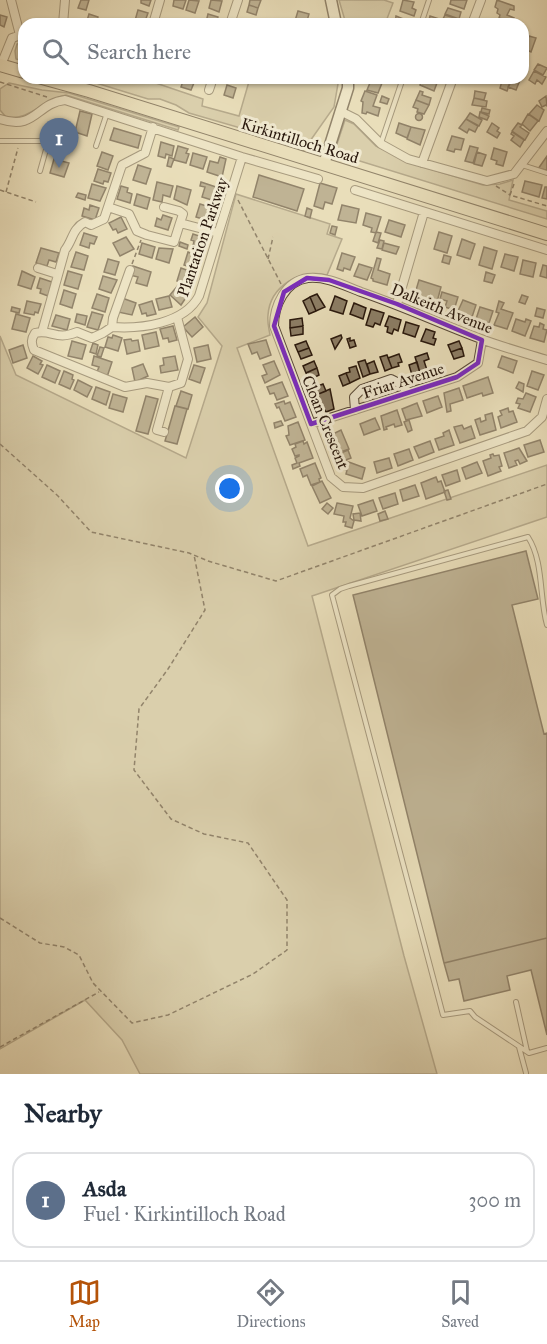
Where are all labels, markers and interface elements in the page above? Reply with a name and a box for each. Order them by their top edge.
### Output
search box [18,18,529,84]
icon: search [39,35,72,68]
text: Search here [87,38,191,65]
street label: Kirkintilloch Road [239,114,361,167]
pin: 1 [40,118,78,168]
street label: Plantation Parkway [173,175,232,299]
street label: Dalkeith Avenue [388,279,496,338]
street label: Friar Avenue [360,358,447,403]
street label: Cloan Crescent [298,373,353,472]
your location [215,474,244,503]
text: Nearby [24,1097,102,1129]
text: Asda [83,1175,126,1202]
text: 1 [42,1188,49,1212]
text: 300 m [469,1188,521,1212]
text: Fuel · Kirkintilloch Road [83,1202,286,1226]
tab: Map [68,1276,101,1331]
tab: Directions [237,1276,305,1331]
tab: Saved [441,1276,479,1331]

